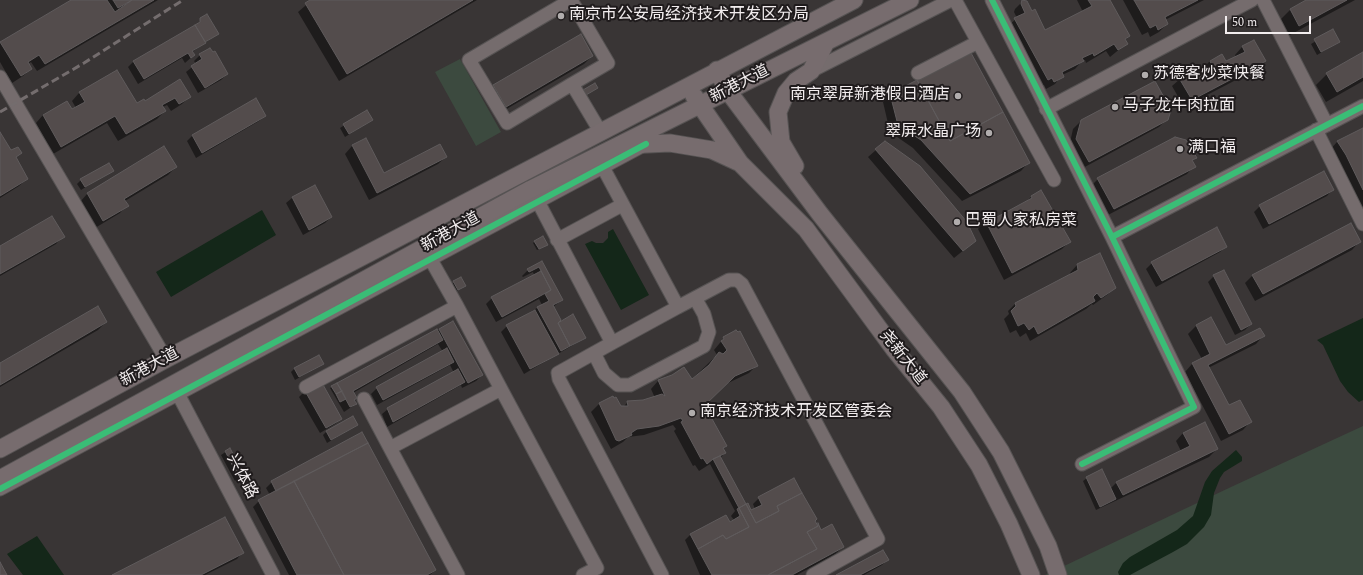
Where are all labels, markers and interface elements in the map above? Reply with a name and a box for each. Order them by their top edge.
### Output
place label: 南京市公安局经济技术开发区分局 [569,6,809,26]
scale bar [1227,8,1313,34]
marker: 南京市公安局经济技术开发区分局 [556,11,566,21]
text: 50 m [1232,13,1257,32]
street label: 新港大道 [707,62,773,108]
place label: 苏德客炒菜快餐 [1153,65,1265,85]
marker: 苏德客炒菜快餐 [1140,70,1150,80]
place label: 南京翠屏新港假日酒店 [790,86,950,106]
marker: 南京翠屏新港假日酒店 [953,91,963,101]
place label: 马子龙牛肉拉面 [1123,97,1235,117]
marker: 马子龙牛肉拉面 [1110,102,1120,112]
place label: 翠屏水晶广场 [885,123,981,143]
marker: 翠屏水晶广场 [984,128,994,138]
place label: 满口福 [1188,139,1236,159]
marker: 满口福 [1175,144,1185,154]
street label: 新港大道 [418,209,484,257]
place label: 巴蜀人家私房菜 [965,212,1077,232]
marker: 巴蜀人家私房菜 [952,217,962,227]
street label: 尧新大道 [875,327,929,389]
street label: 新港大道 [117,345,183,391]
place label: 南京经济技术开发区管委会 [700,403,892,423]
marker: 南京经济技术开发区管委会 [687,408,697,418]
street label: 兴体路 [221,451,261,503]

